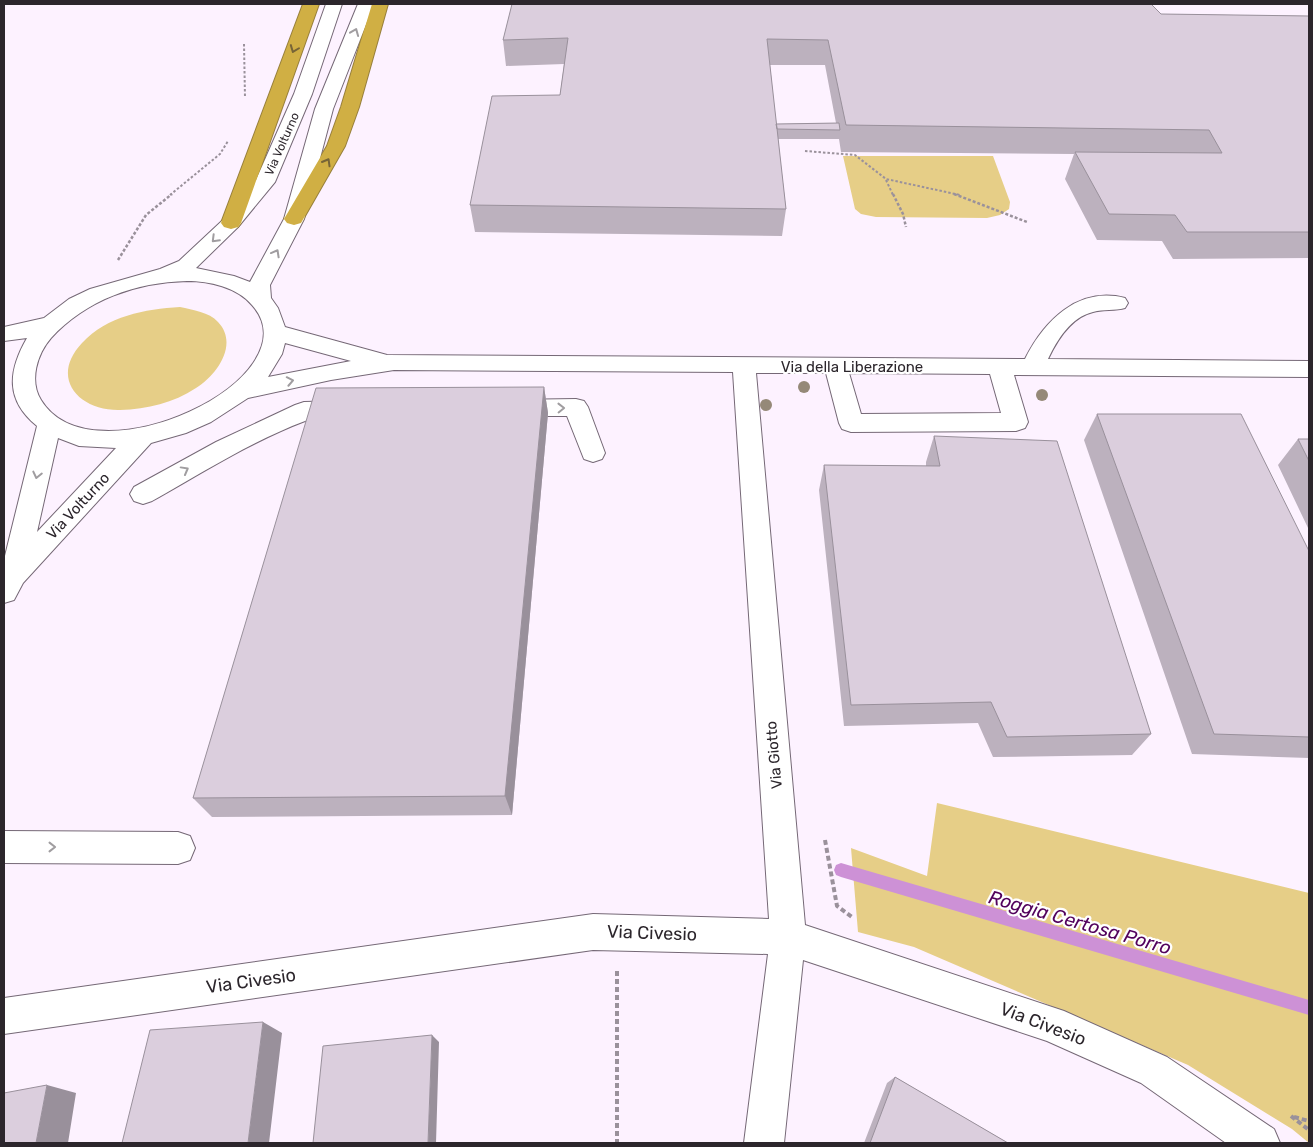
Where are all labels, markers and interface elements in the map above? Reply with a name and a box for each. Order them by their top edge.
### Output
one-way arrow [349,28,360,37]
one-way arrow [290,45,300,53]
street label: Via Volturno [262,110,302,178]
one-way arrow [320,158,330,167]
one-way arrow [212,233,221,242]
one-way arrow [269,249,279,258]
street label: Via della Liberazione [781,358,923,376]
one-way arrow [286,377,295,387]
one-way arrow [558,403,565,413]
one-way arrow [180,466,189,476]
street label: Via Volturno [43,469,113,543]
one-way arrow [32,471,43,480]
street label: Via Giotto [762,720,786,790]
one-way arrow [49,842,57,852]
water label: Roggia Certosa Porro [986,885,1174,960]
street label: Via Civesio [606,920,698,946]
street label: Via Civesio [205,964,297,998]
street label: Via Civesio [997,998,1089,1050]

